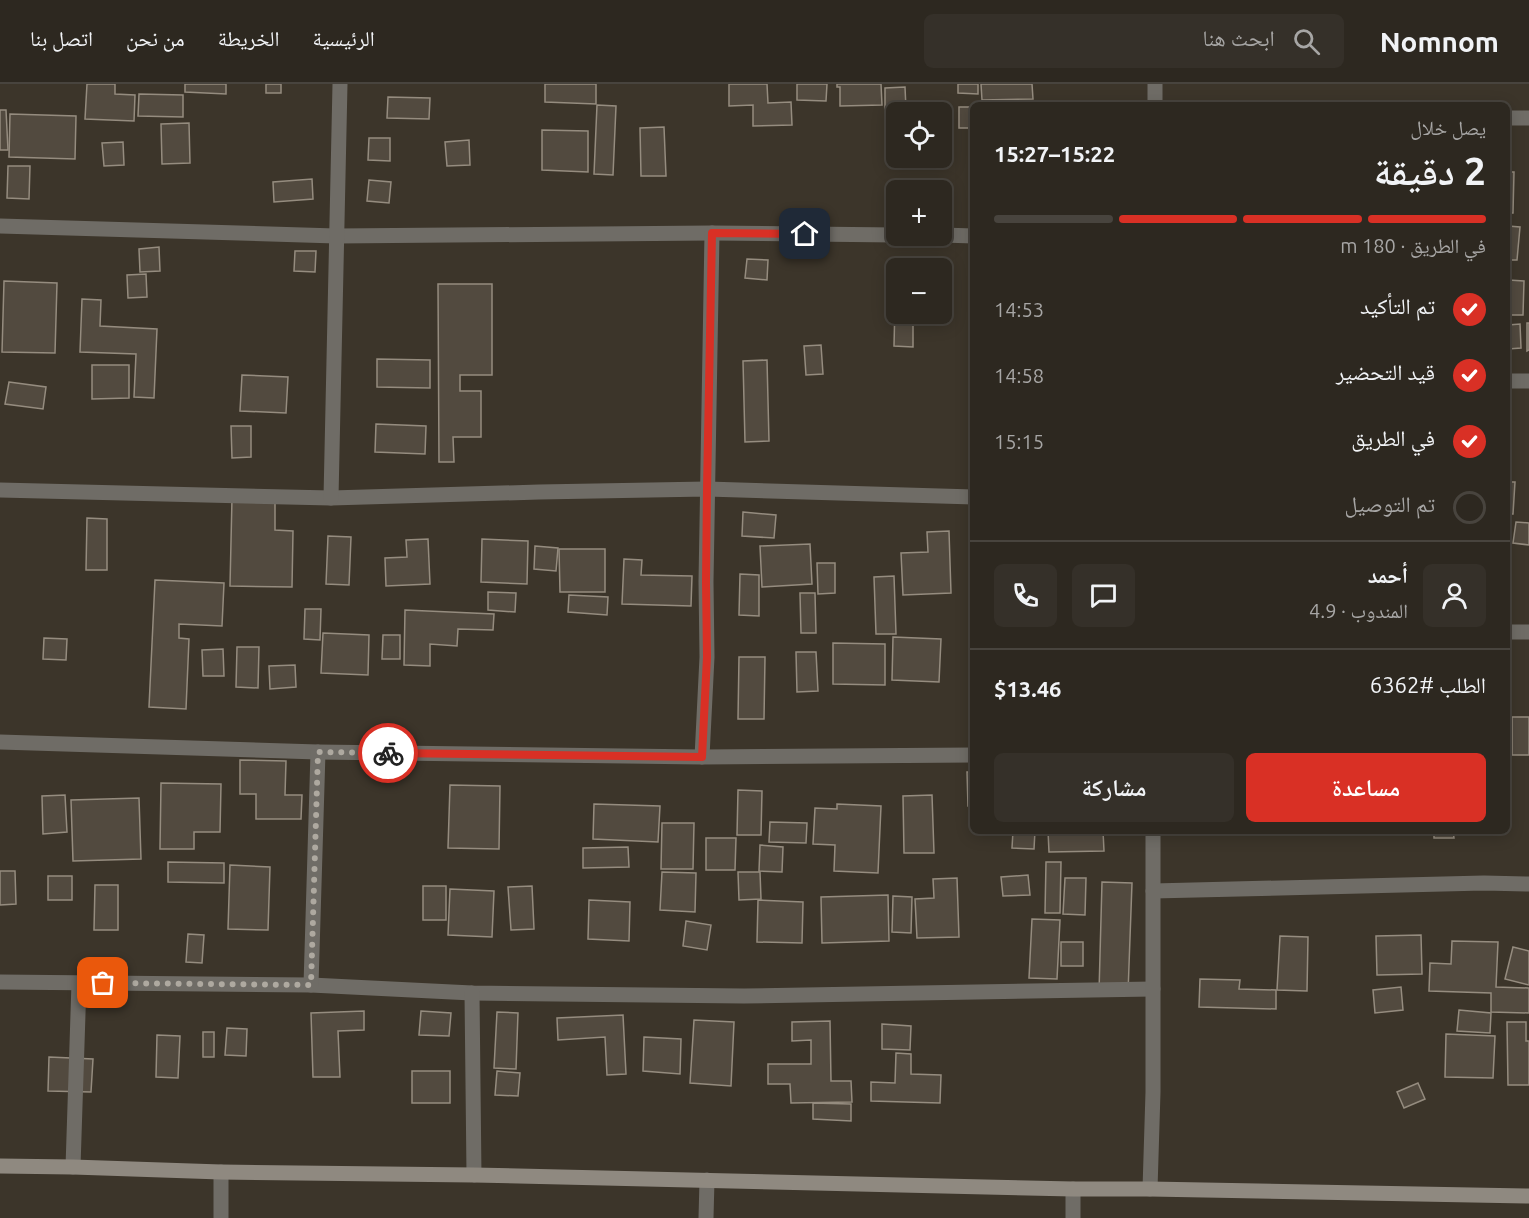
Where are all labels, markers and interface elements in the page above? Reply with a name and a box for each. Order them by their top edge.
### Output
search box [924,14,1344,68]
text: ابحث هنا [1203,25,1275,50]
icon: search [1290,25,1323,58]
text: اتصل بنا [30,26,93,50]
text: من نحن [126,26,185,50]
text: الخريطة [218,26,280,50]
text: الرئيسية [313,26,375,50]
text: Nomnom [1380,26,1499,57]
map controls [886,102,952,324]
button: locate [886,102,952,168]
text: يصل خلال [1410,116,1486,139]
text: 15:22–15:27 [994,141,1115,166]
text: 2 دقيقة [1374,149,1486,192]
button: + [886,180,952,246]
pin [779,208,830,259]
icon: home [788,217,821,250]
text: في الطريق · 180 m [1340,234,1486,257]
button: − [886,258,952,324]
text: تم التأكيد [1360,293,1435,318]
icon: check [1453,293,1486,326]
text: 14:53 [994,298,1044,321]
text: قيد التحضير [1336,359,1435,384]
icon: check [1453,359,1486,392]
text: 14:58 [994,364,1044,387]
text: في الطريق [1351,425,1435,450]
icon: check [1453,425,1486,458]
text: 15:15 [994,430,1044,453]
text: تم التوصيل [1344,491,1435,516]
text: أحمد [1368,562,1408,587]
button: phone [994,564,1057,627]
button: chat [1072,564,1135,627]
button: person [1423,564,1486,627]
text: المندوب · 4.9 [1309,599,1408,622]
text: الطلب #6362 [1370,672,1486,697]
text: $13.46 [994,676,1061,701]
courier [358,723,418,783]
icon: bike [372,737,405,770]
button: مشاركة [994,753,1234,822]
button: مساعدة [1246,753,1486,822]
pin [77,957,128,1008]
icon: bag [86,966,119,999]

